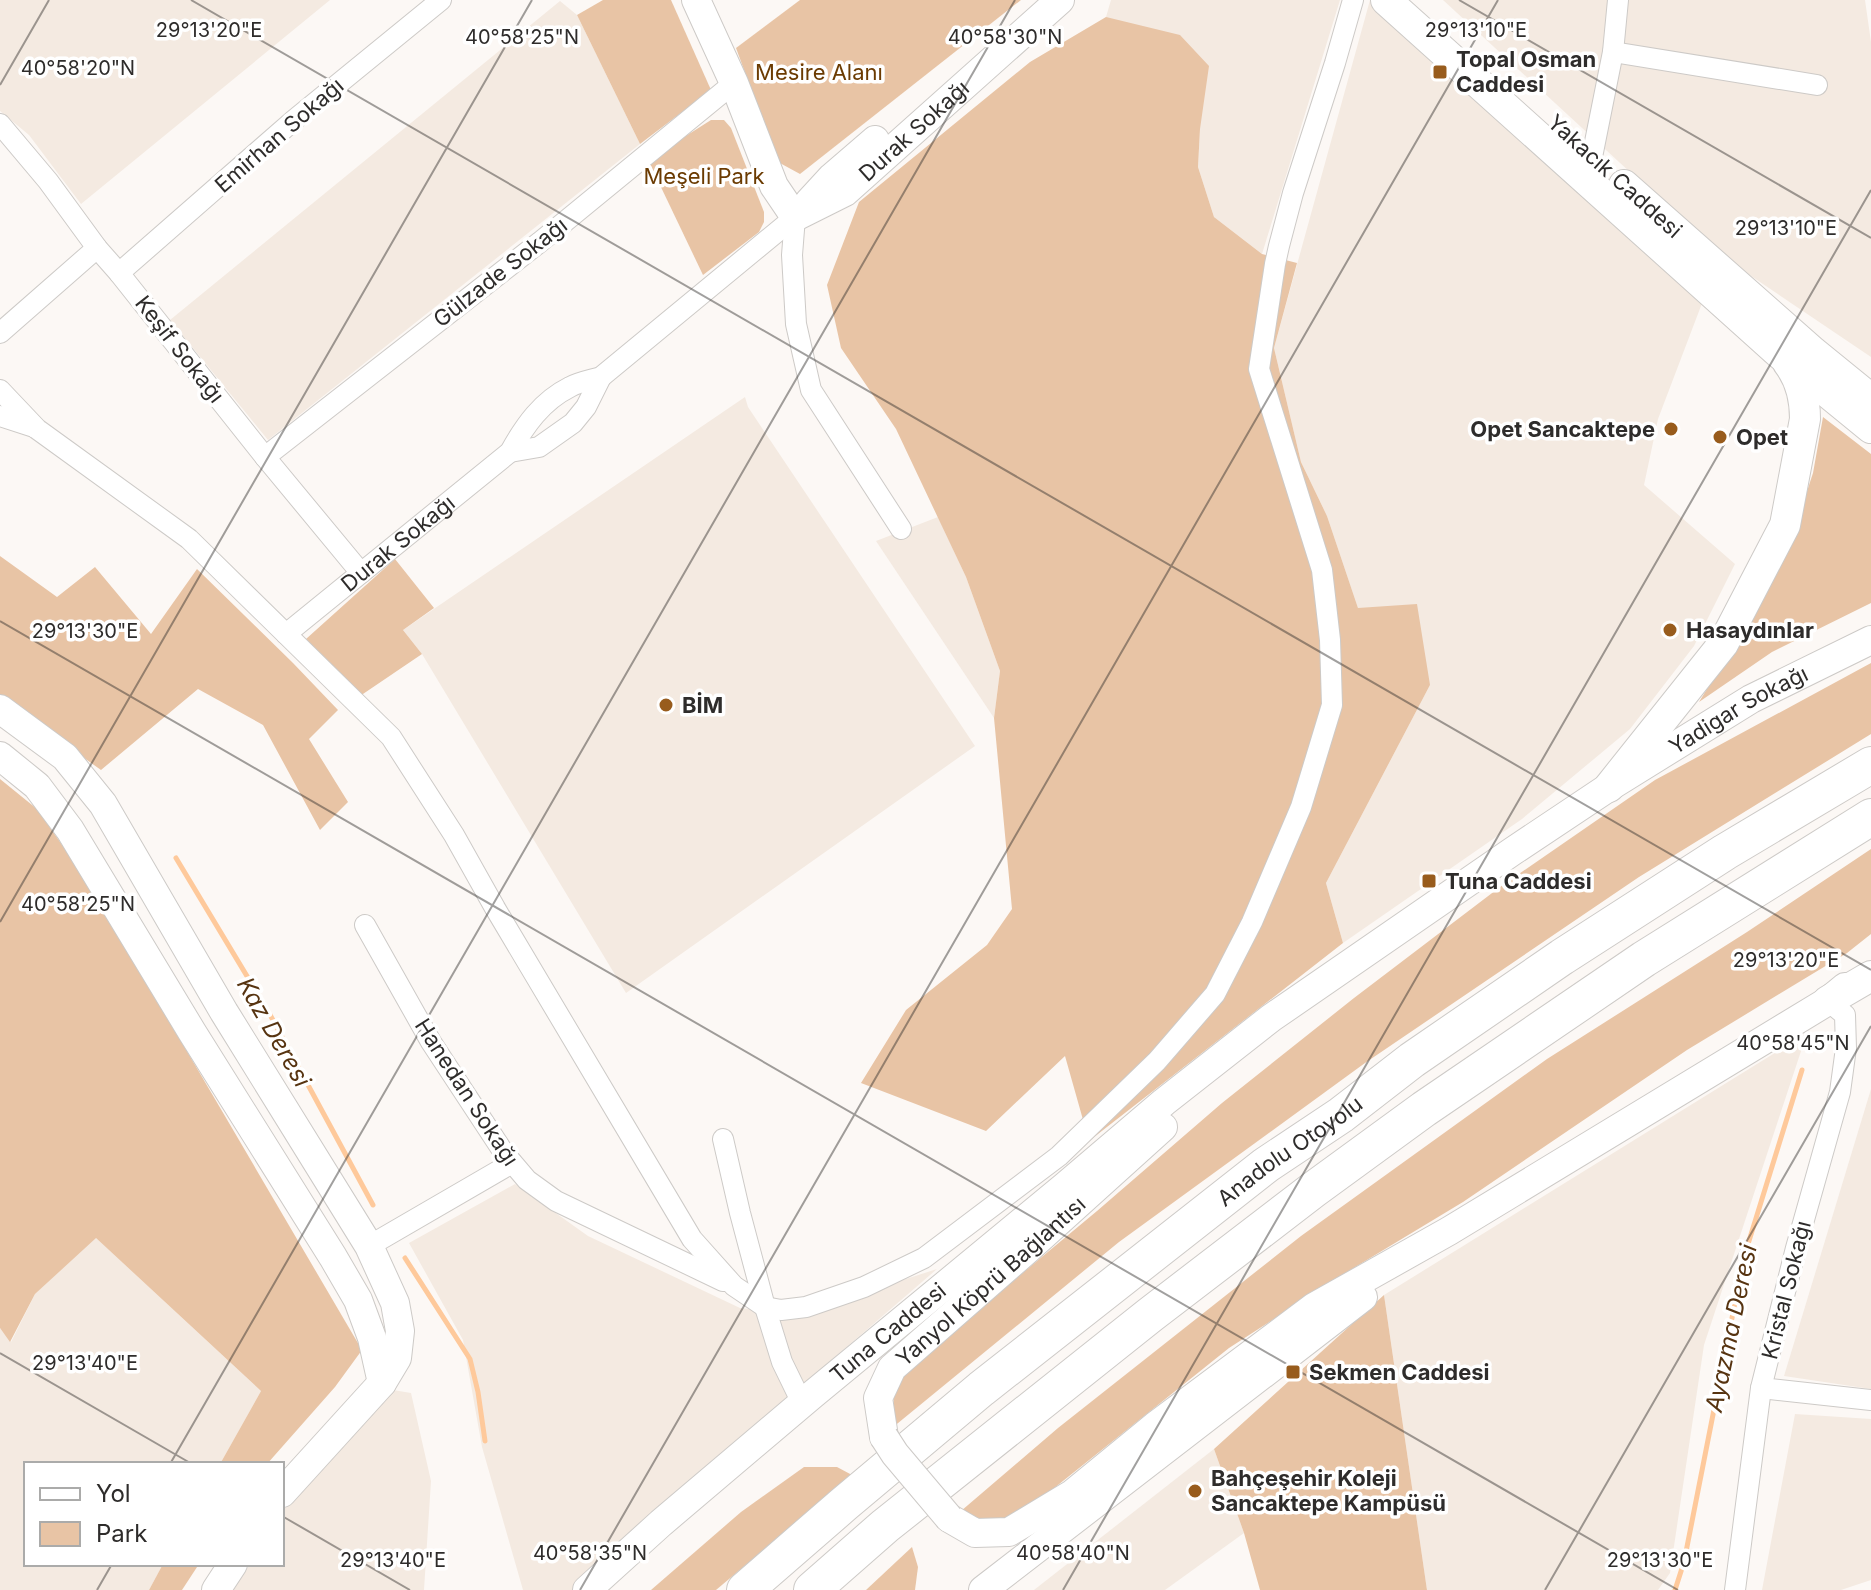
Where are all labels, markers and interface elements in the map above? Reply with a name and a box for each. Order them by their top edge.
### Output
text: 29°13'20"E [156,18,262,42]
text: 29°13'10"E [1425,18,1527,42]
text: 40°58'25"N [465,25,579,49]
text: 40°58'30"N [948,25,1062,49]
place label: Topal Osman Caddesi [1456,46,1596,97]
text: 40°58'20"N [21,56,135,80]
park label: Mesire Alanı [755,59,883,85]
marker: Topal Osman Caddesi [1431,63,1449,81]
street label: Emirhan Sokağı [210,72,348,198]
street label: Durak Sokağı [853,75,974,186]
street label: Yakacık Caddesi [1543,109,1687,243]
park label: Meşeli Park [643,163,765,189]
street label: Gülzade Sokağı [428,212,572,332]
text: 29°13'10"E [1735,216,1837,240]
street label: Keşif Sokağı [130,290,230,408]
place label: Opet Sancaktepe [1470,416,1655,442]
marker: Opet Sancaktepe [1662,420,1680,438]
place label: Opet [1736,424,1788,450]
marker: Opet [1711,428,1729,446]
street label: Durak Sokağı [336,489,460,597]
place label: Hasaydınlar [1686,617,1814,643]
text: 29°13'30"E [32,619,138,643]
marker: Hasaydınlar [1661,621,1679,639]
street label: Yadigar Sokağı [1664,660,1812,760]
place label: BİM [682,692,723,718]
marker: BİM [657,696,675,714]
place label: Tuna Caddesi [1445,868,1592,894]
marker: Tuna Caddesi [1420,872,1438,890]
text: 40°58'25"N [21,892,135,916]
text: 29°13'20"E [1733,948,1839,972]
water label: Kaz Deresi [231,972,318,1093]
street label: Hanedan Sokağı [410,1014,524,1170]
text: 40°58'45"N [1736,1031,1850,1055]
street label: Anadolu Otoyolu [1212,1090,1367,1211]
street label: Yanyol Köprü Bağlantısı [891,1191,1091,1371]
street label: Kristal Sokağı [1756,1218,1816,1362]
water label: Ayazma Deresi [1699,1240,1763,1415]
street label: Tuna Caddesi [825,1277,951,1388]
text: 29°13'40"E [32,1351,138,1375]
place label: Sekmen Caddesi [1309,1359,1490,1385]
marker: Sekmen Caddesi [1284,1363,1302,1381]
legend [24,1462,284,1566]
place label: Bahçeşehir Koleji Sancaktepe Kampüsü [1211,1465,1446,1516]
text: Yol [96,1479,131,1508]
marker: Bahçeşehir Koleji Sancaktepe Kampüsü [1186,1482,1204,1500]
text: Park [96,1519,147,1548]
text: 40°58'35"N [533,1541,647,1565]
text: 40°58'40"N [1016,1541,1130,1565]
text: 29°13'40"E [340,1548,446,1572]
text: 29°13'30"E [1607,1548,1713,1572]

